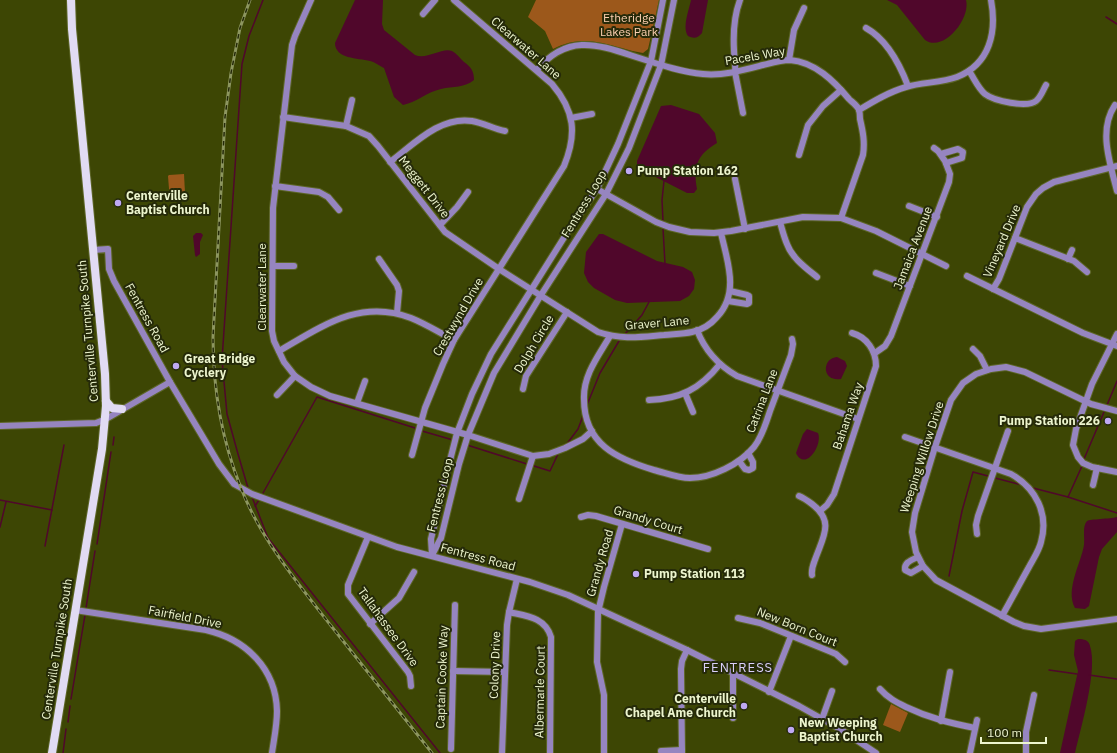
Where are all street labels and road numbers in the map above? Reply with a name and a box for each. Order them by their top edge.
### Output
street label: Clearwater Lane [488,13,565,82]
street label: Pacels Way [724,43,786,68]
street label: Meggett Drive [396,153,454,221]
street label: Fentress Loop [558,167,610,240]
street label: Vineyard Drive [979,202,1024,280]
street label: Jamaica Avenue [890,204,935,291]
street label: Clearwater Lane [254,243,269,331]
street label: Centerville Turnpike South [74,260,101,403]
street label: Crestwynd Drive [429,275,486,359]
street label: Fentress Road [122,280,173,355]
street label: Dolph Circle [510,312,557,376]
street label: Graver Lane [624,312,690,333]
street label: Catrina Lane [742,366,781,435]
street label: Bahama Way [829,380,866,451]
street label: Weeping Willow Drive [896,399,947,514]
street label: Fentress Loop [423,456,456,533]
street label: Grandy Court [612,502,684,537]
street label: Grandy Road [583,527,616,598]
street label: Fentress Road [439,539,517,574]
street label: Centerville Turnpike South [38,577,75,720]
street label: Tallahassee Drive [355,584,422,669]
street label: Fairfield Drive [147,602,223,631]
street label: New Born Court [755,604,840,649]
street label: Captain Cooke Way [432,625,451,729]
street label: Colony Drive [486,631,503,699]
street label: Albermarle Court [531,646,548,738]

